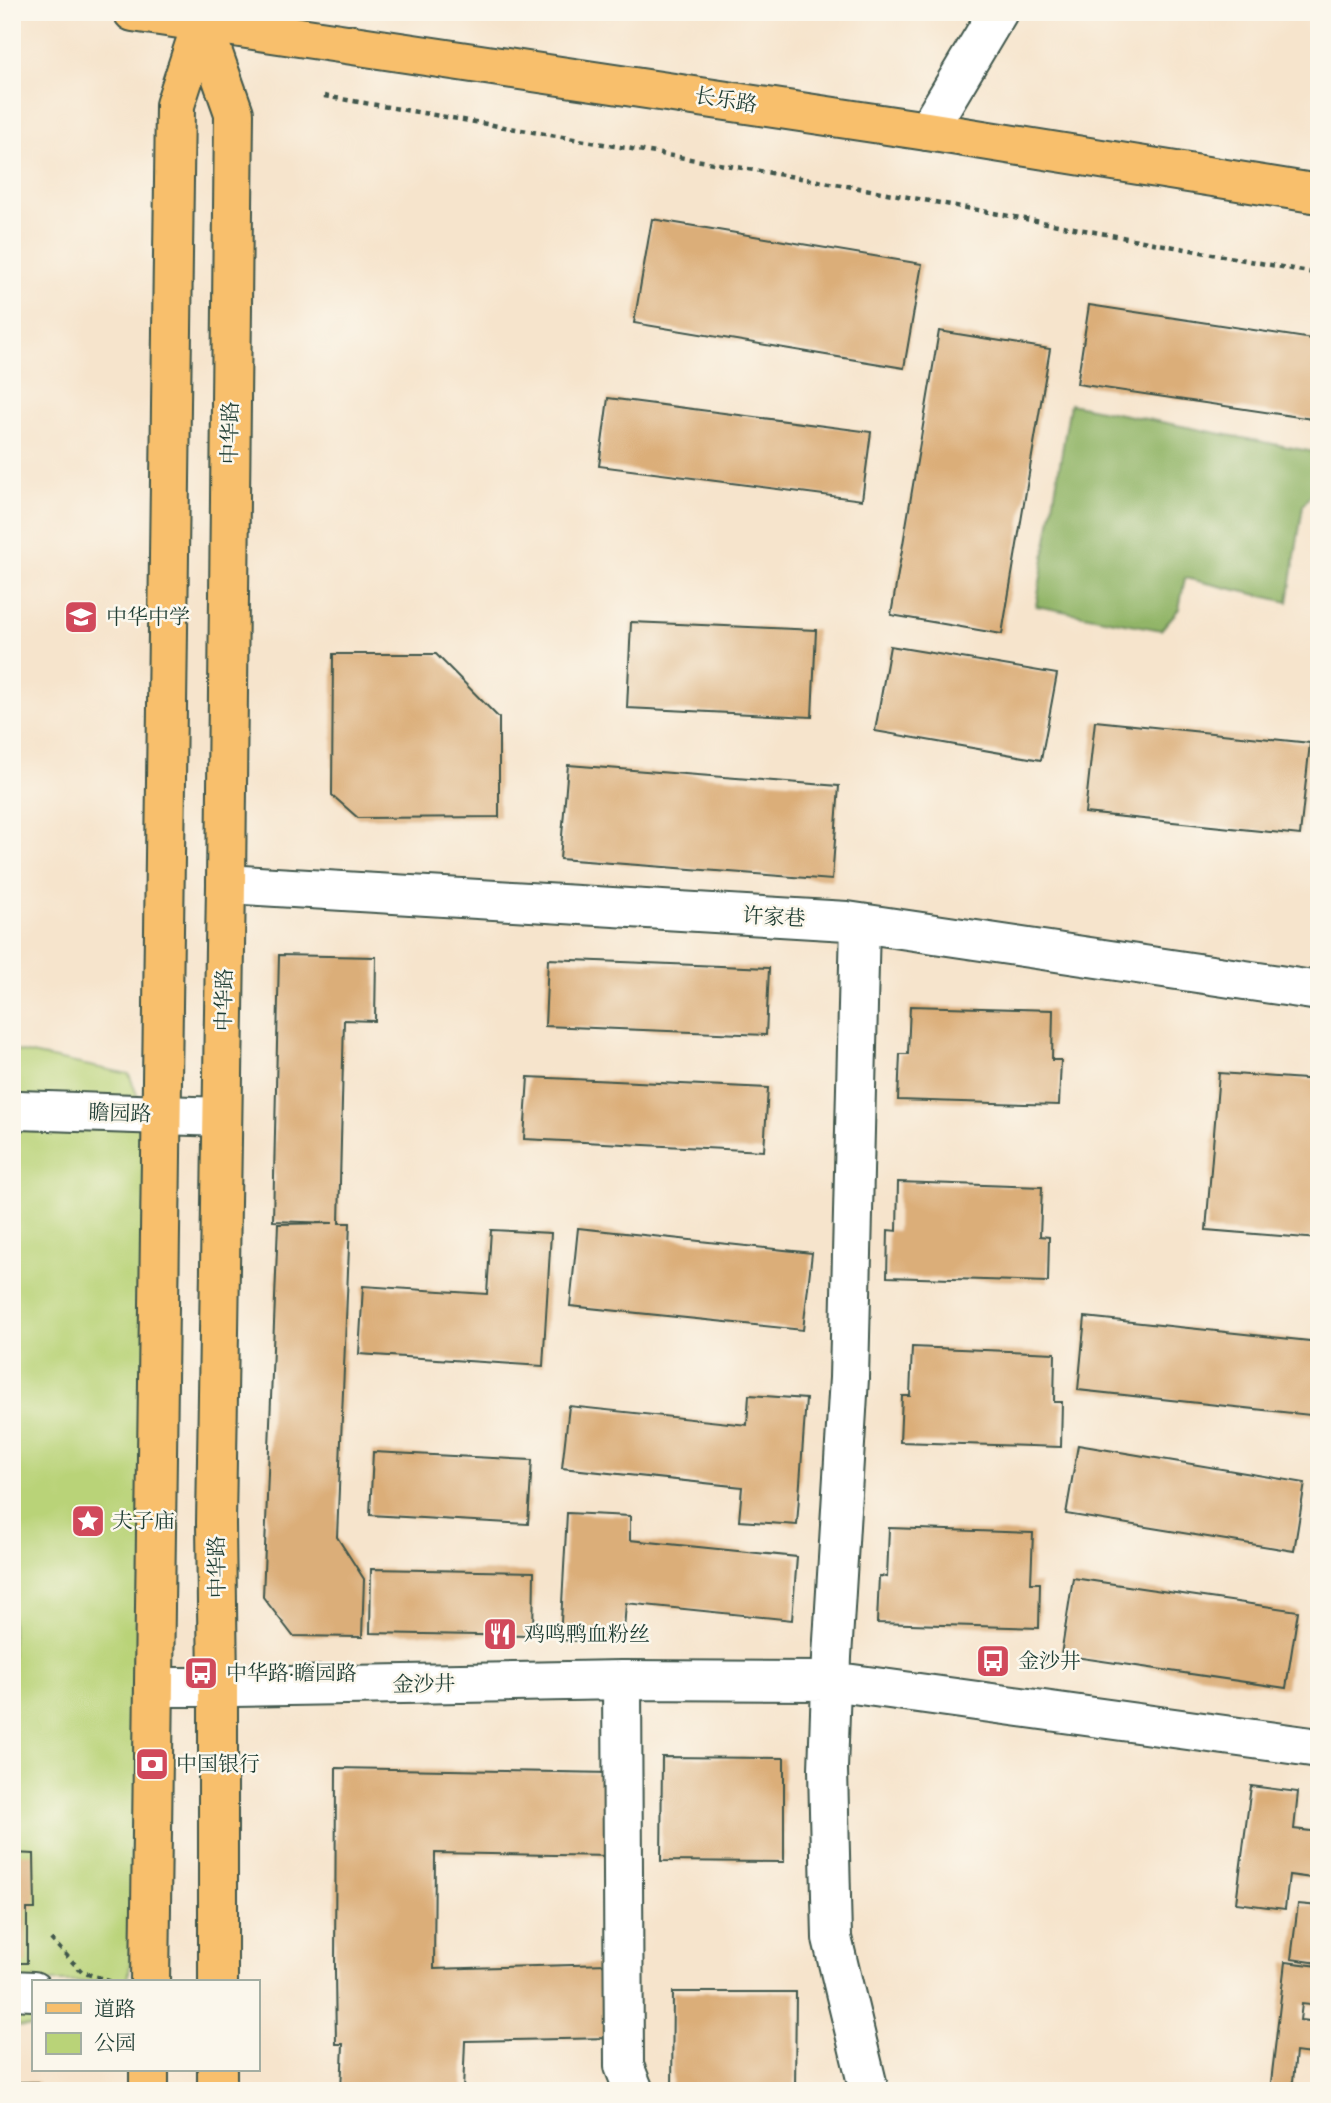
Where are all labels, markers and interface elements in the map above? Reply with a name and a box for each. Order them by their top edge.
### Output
street label: 长乐路 [693,81,759,119]
street label: 中华路 [215,401,245,465]
school or university icon: 中华中学 [62,598,100,636]
place label: 中华中学 [106,603,190,631]
street label: 许家巷 [742,901,806,933]
street label: 中华路 [209,968,239,1032]
street label: 瞻园路 [88,1098,152,1128]
place icon: 夫子庙 [69,1502,107,1540]
place label: 夫子庙 [112,1507,175,1535]
street label: 中华路 [202,1535,232,1599]
restaurant icon: 鸡鸣鸭血粉丝 [481,1615,519,1653]
place label: 鸡鸣鸭血粉丝 [524,1620,650,1648]
bus stop icon: 金沙井 [974,1642,1012,1680]
place label: 金沙井 [1018,1647,1081,1675]
bus stop icon: 中华路·瞻园路 [182,1654,220,1692]
place label: 中华路·瞻园路 [226,1659,357,1687]
street label: 金沙井 [392,1669,456,1699]
bank icon: 中国银行 [133,1745,171,1783]
place label: 中国银行 [176,1750,260,1778]
legend [32,1980,259,2072]
text: 道路 [94,1995,136,2023]
text: 公园 [94,2029,136,2057]

